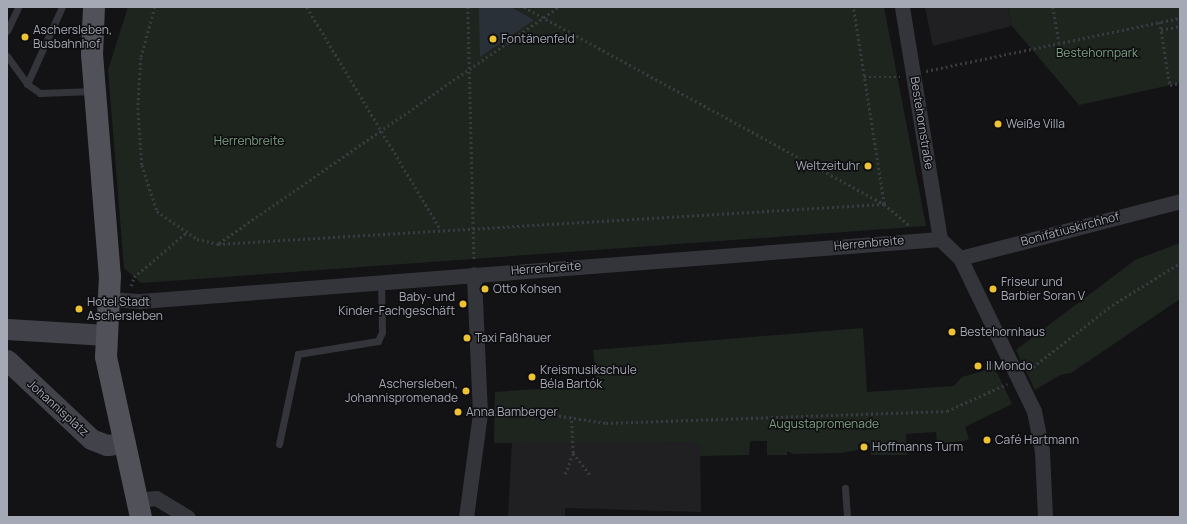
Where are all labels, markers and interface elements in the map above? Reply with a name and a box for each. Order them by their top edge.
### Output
place label: Aschersleben, Busbahnhof [33,23,112,51]
marker: Aschersleben, Busbahnhof [20,32,30,42]
place label: Fontänenfeld [501,32,575,46]
marker: Fontänenfeld [488,34,498,44]
park label: Bestehornpark [1056,46,1138,60]
street label: Bestehornstraße [908,75,936,171]
place label: Weiße Villa [1006,117,1065,131]
marker: Weiße Villa [993,119,1003,129]
park label: Herrenbreite [214,134,284,148]
place label: Weltzeituhr [796,159,860,173]
marker: Weltzeituhr [863,161,873,171]
street label: Bonifatiuskirchhof [1019,209,1121,249]
street label: Herrenbreite [833,233,905,253]
street label: Herrenbreite [510,258,582,278]
place label: Friseur und Barbier Soran V [1001,275,1085,303]
place label: Otto Kohsen [493,282,561,296]
marker: Otto Kohsen [480,284,490,294]
marker: Friseur und Barbier Soran V [988,284,998,294]
place label: Baby- und Kinder-Fachgeschäft [338,290,455,318]
place label: Hotel Stadt Aschersleben [87,295,163,323]
marker: Baby- und Kinder-Fachgeschäft [458,299,468,309]
marker: Hotel Stadt Aschersleben [74,304,84,314]
place label: Bestehornhaus [960,325,1045,339]
marker: Bestehornhaus [947,327,957,337]
place label: Taxi Faßhauer [475,331,551,345]
marker: Taxi Faßhauer [462,333,472,343]
place label: Il Mondo [986,359,1032,373]
marker: Il Mondo [973,361,983,371]
place label: Kreismusikschule Béla Bartók [540,363,637,391]
marker: Kreismusikschule Béla Bartók [527,372,537,382]
street label: Johannisplatz [24,377,92,439]
place label: Aschersleben, Johannispromenade [345,377,458,405]
marker: Aschersleben, Johannispromenade [461,386,471,396]
place label: Anna Bamberger [466,405,558,419]
marker: Anna Bamberger [453,407,463,417]
park label: Augustapromenade [769,417,879,431]
place label: Café Hartmann [995,433,1079,447]
marker: Café Hartmann [982,435,992,445]
place label: Hoffmanns Turm [872,440,963,454]
marker: Hoffmanns Turm [859,442,869,452]

